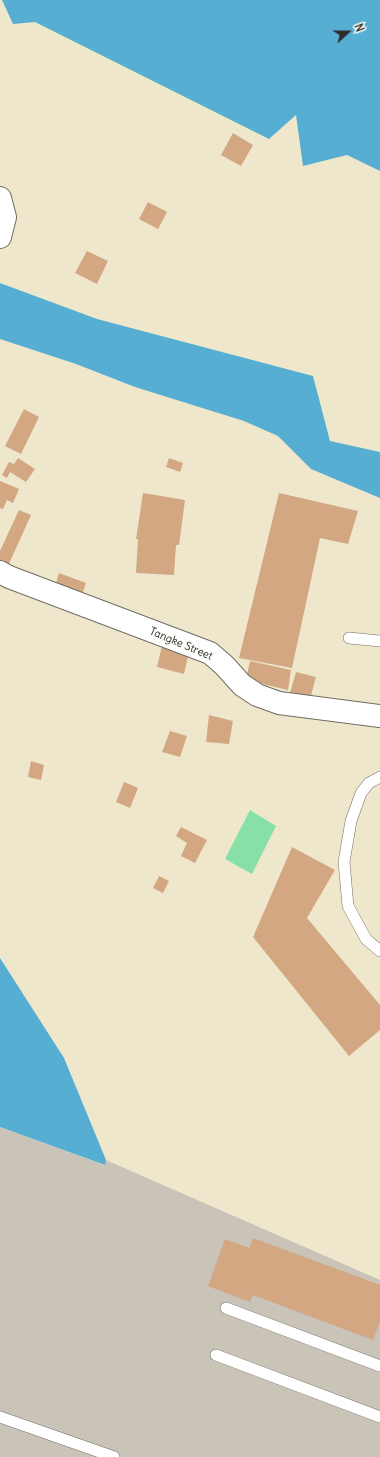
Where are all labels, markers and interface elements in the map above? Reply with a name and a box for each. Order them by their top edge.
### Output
north arrow [328,12,368,52]
text: N [351,22,367,34]
street label: Tangke Street [147,625,215,663]

